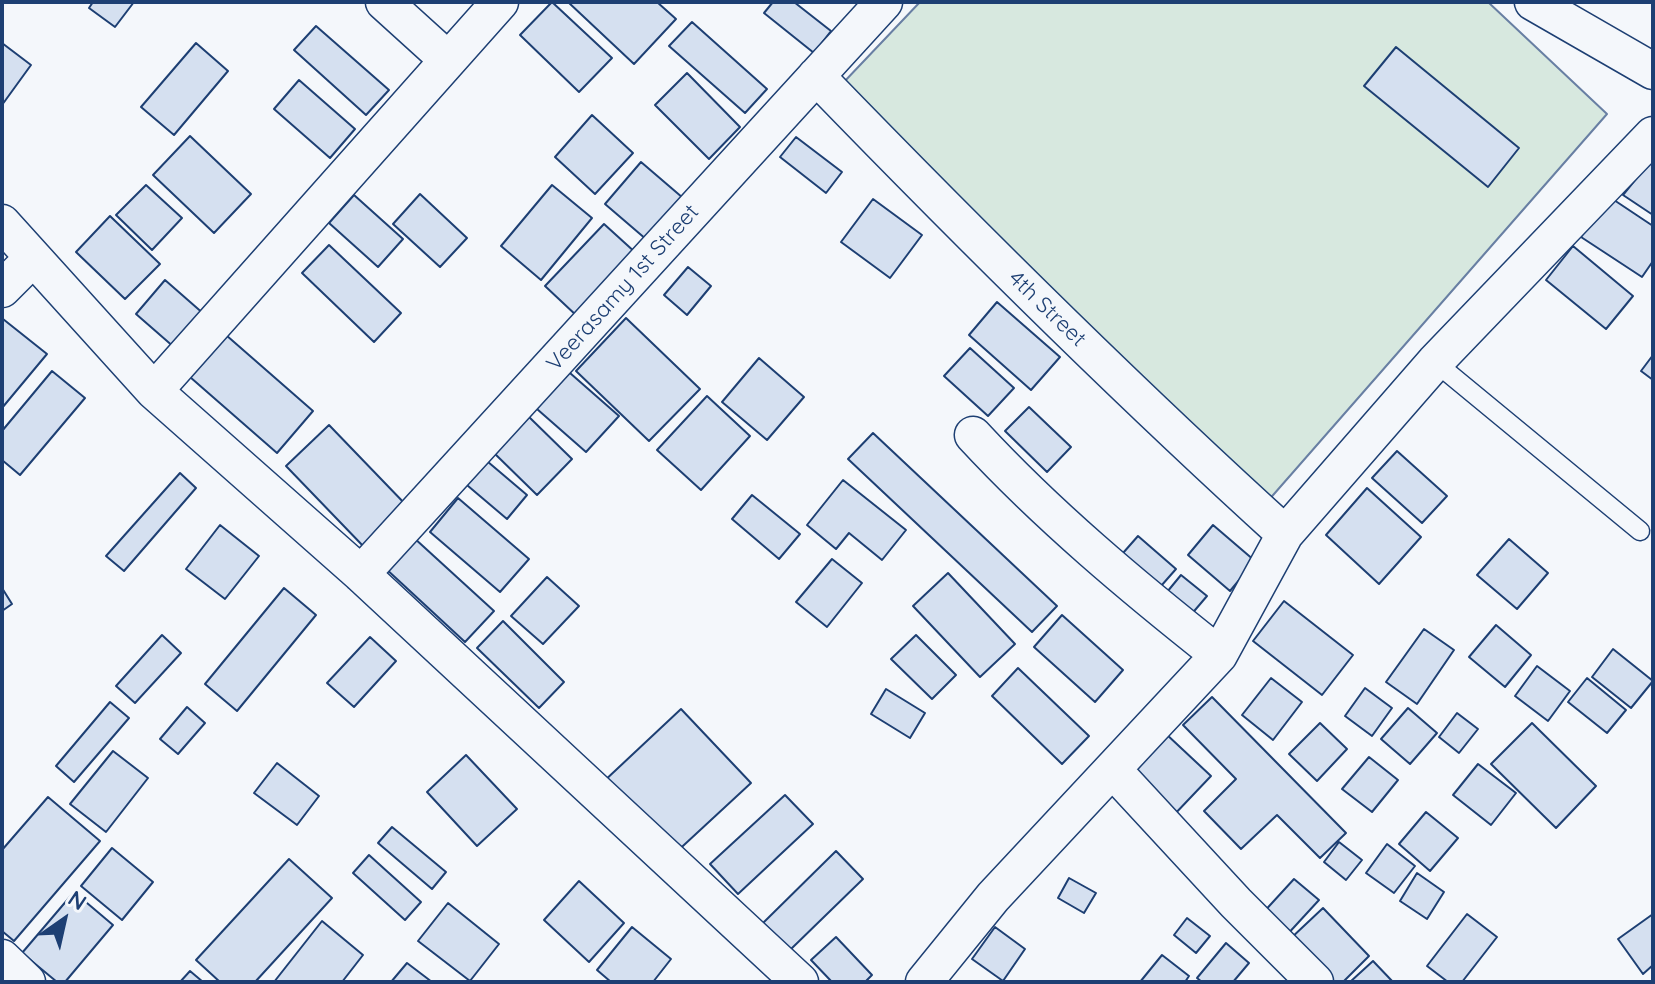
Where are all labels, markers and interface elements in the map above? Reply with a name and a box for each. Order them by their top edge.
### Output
street label: Veerasamy 1st Street [541,199,705,377]
street label: 4th Street [1003,266,1091,352]
north arrow [24,880,104,960]
text: N [63,884,92,916]

